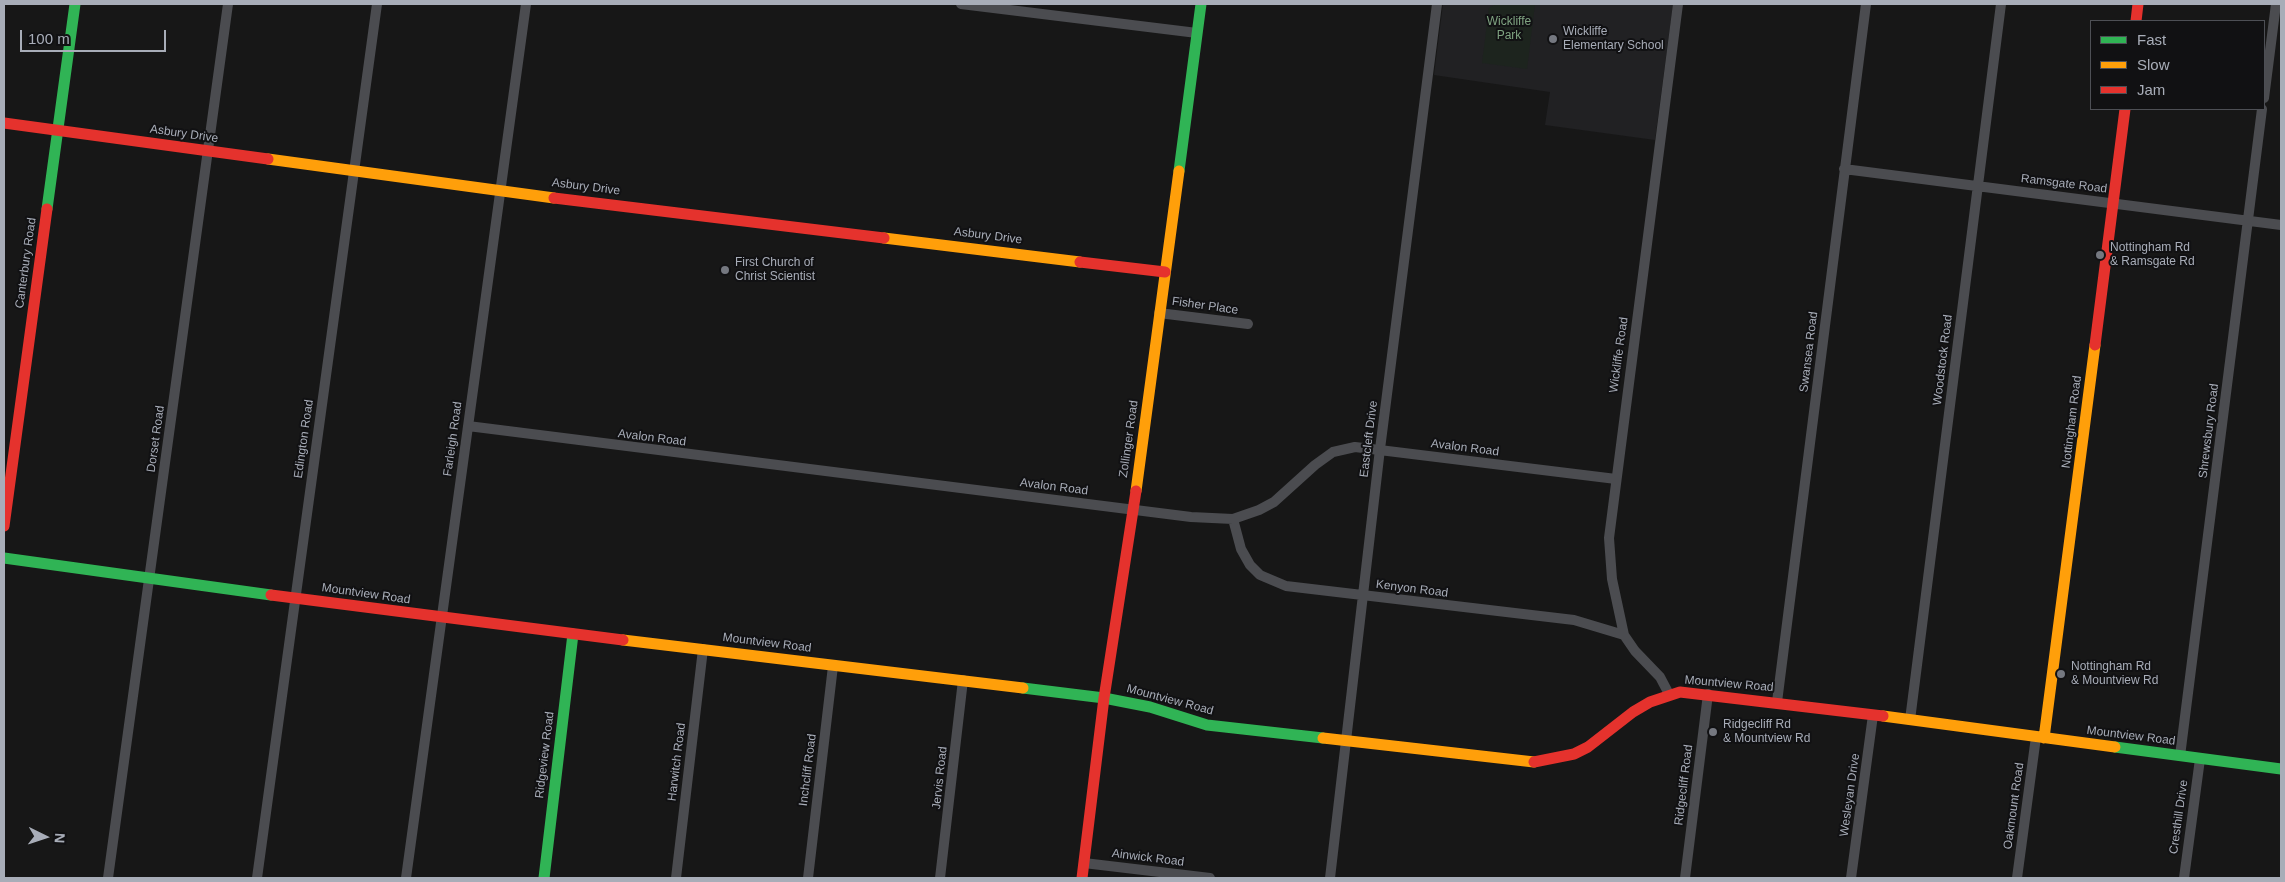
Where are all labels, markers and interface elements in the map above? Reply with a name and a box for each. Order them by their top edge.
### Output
park label: Wickliffe Park [1487,15,1531,43]
scale bar [22,20,169,52]
legend [2090,20,2265,110]
place label: Wickliffe Elementary School [1563,25,1664,53]
text: 100 m [28,30,70,47]
text: Fast [2137,31,2166,48]
marker: Wickliffe Elementary School [1547,33,1559,45]
text: Slow [2137,56,2170,73]
text: Jam [2137,81,2165,98]
street label: Asbury Drive [149,122,219,146]
street label: Ramsgate Road [2020,172,2108,196]
street label: Asbury Drive [551,176,621,198]
street label: Canterbury Road [13,217,39,309]
street label: Asbury Drive [953,225,1023,247]
place label: Nottingham Rd & Ramsgate Rd [2110,241,2195,269]
marker: Nottingham Rd & Ramsgate Rd [2094,249,2106,261]
place label: First Church of Christ Scientist [735,256,815,284]
marker: First Church of Christ Scientist [719,264,731,276]
street label: Fisher Place [1171,294,1239,318]
street label: Swansea Road [1797,311,1821,393]
street label: Woodstock Road [1930,314,1956,406]
street label: Wickliffe Road [1607,316,1631,394]
street label: Nottingham Road [2059,375,2085,469]
street label: Shrewsbury Road [2196,383,2222,479]
street label: Edington Road [291,399,317,479]
street label: Zollinger Road [1116,399,1142,479]
street label: Eastcleft Drive [1357,400,1381,478]
street label: Farleigh Road [441,401,465,477]
street label: Dorset Road [144,405,168,473]
street label: Avalon Road [617,427,687,449]
street label: Avalon Road [1430,437,1500,459]
street label: Avalon Road [1019,476,1089,498]
street label: Kenyon Road [1375,577,1449,601]
street label: Mountview Road [321,581,411,607]
street label: Mountview Road [722,630,812,656]
place label: Nottingham Rd & Mountview Rd [2071,660,2158,688]
marker: Nottingham Rd & Mountview Rd [2055,668,2067,680]
street label: Mountview Road [1684,673,1774,695]
street label: Mountview Road [1125,681,1215,719]
street label: Ridgeview Road [533,711,557,799]
place label: Ridgecliff Rd & Mountview Rd [1723,718,1810,746]
street label: Harwitch Road [665,722,689,802]
street label: Mountview Road [2086,723,2176,749]
marker: Ridgecliff Rd & Mountview Rd [1707,726,1719,738]
street label: Inchcliff Road [796,733,820,807]
street label: Ridgecliff Road [1672,744,1696,826]
street label: Jervis Road [930,746,950,810]
street label: Wesleyan Drive [1837,753,1863,837]
street label: Oakmount Road [2001,762,2027,850]
street label: Cresthill Drive [2167,779,2191,855]
north arrow [20,812,70,862]
text: N [52,832,68,844]
street label: Ainwick Road [1111,846,1185,870]

